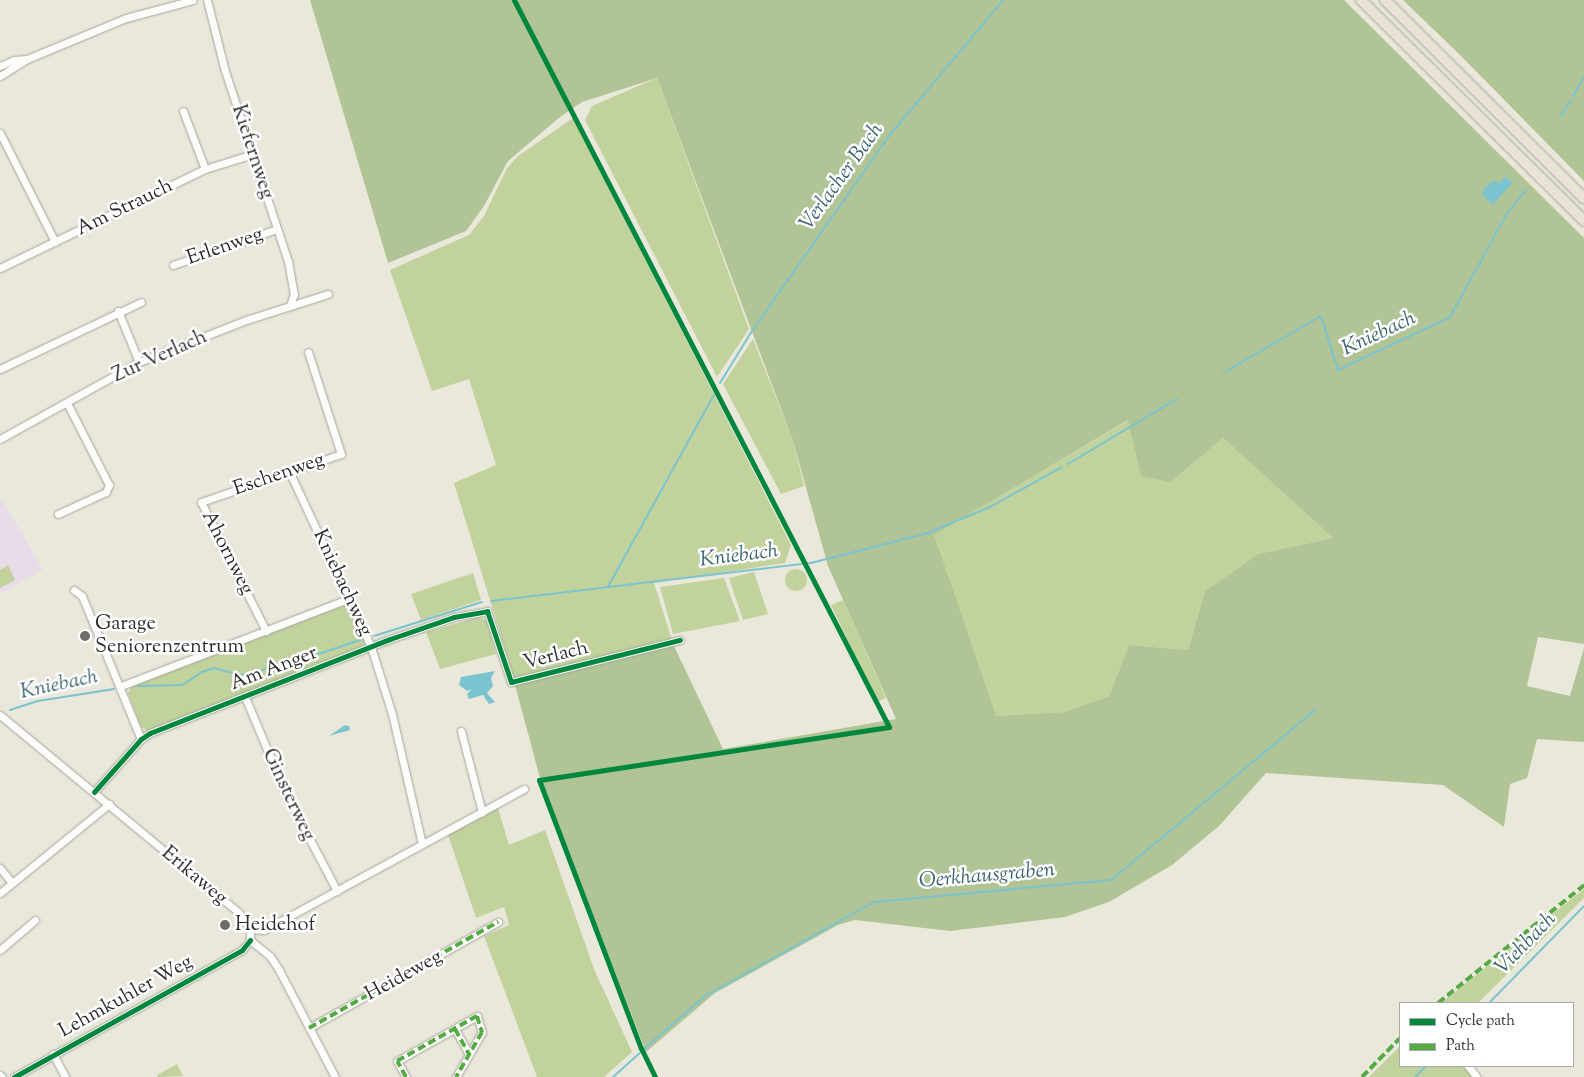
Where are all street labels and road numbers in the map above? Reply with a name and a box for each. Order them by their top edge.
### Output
street label: Kiefernweg [226,102,278,202]
street label: Am Strauch [73,174,177,242]
street label: Erlenweg [184,223,266,271]
street label: Zur Verlach [109,326,211,388]
street label: Eschenweg [230,448,328,502]
street label: Ahornweg [196,507,258,599]
street label: Kniebachweg [307,526,377,640]
street label: Verlach [521,636,591,676]
street label: Am Anger [227,641,321,697]
street label: Ginsterweg [256,745,320,845]
street label: Erikaweg [156,842,232,910]
street label: Heideweg [361,945,447,1007]
street label: Lehmkuhler Weg [55,950,197,1044]

